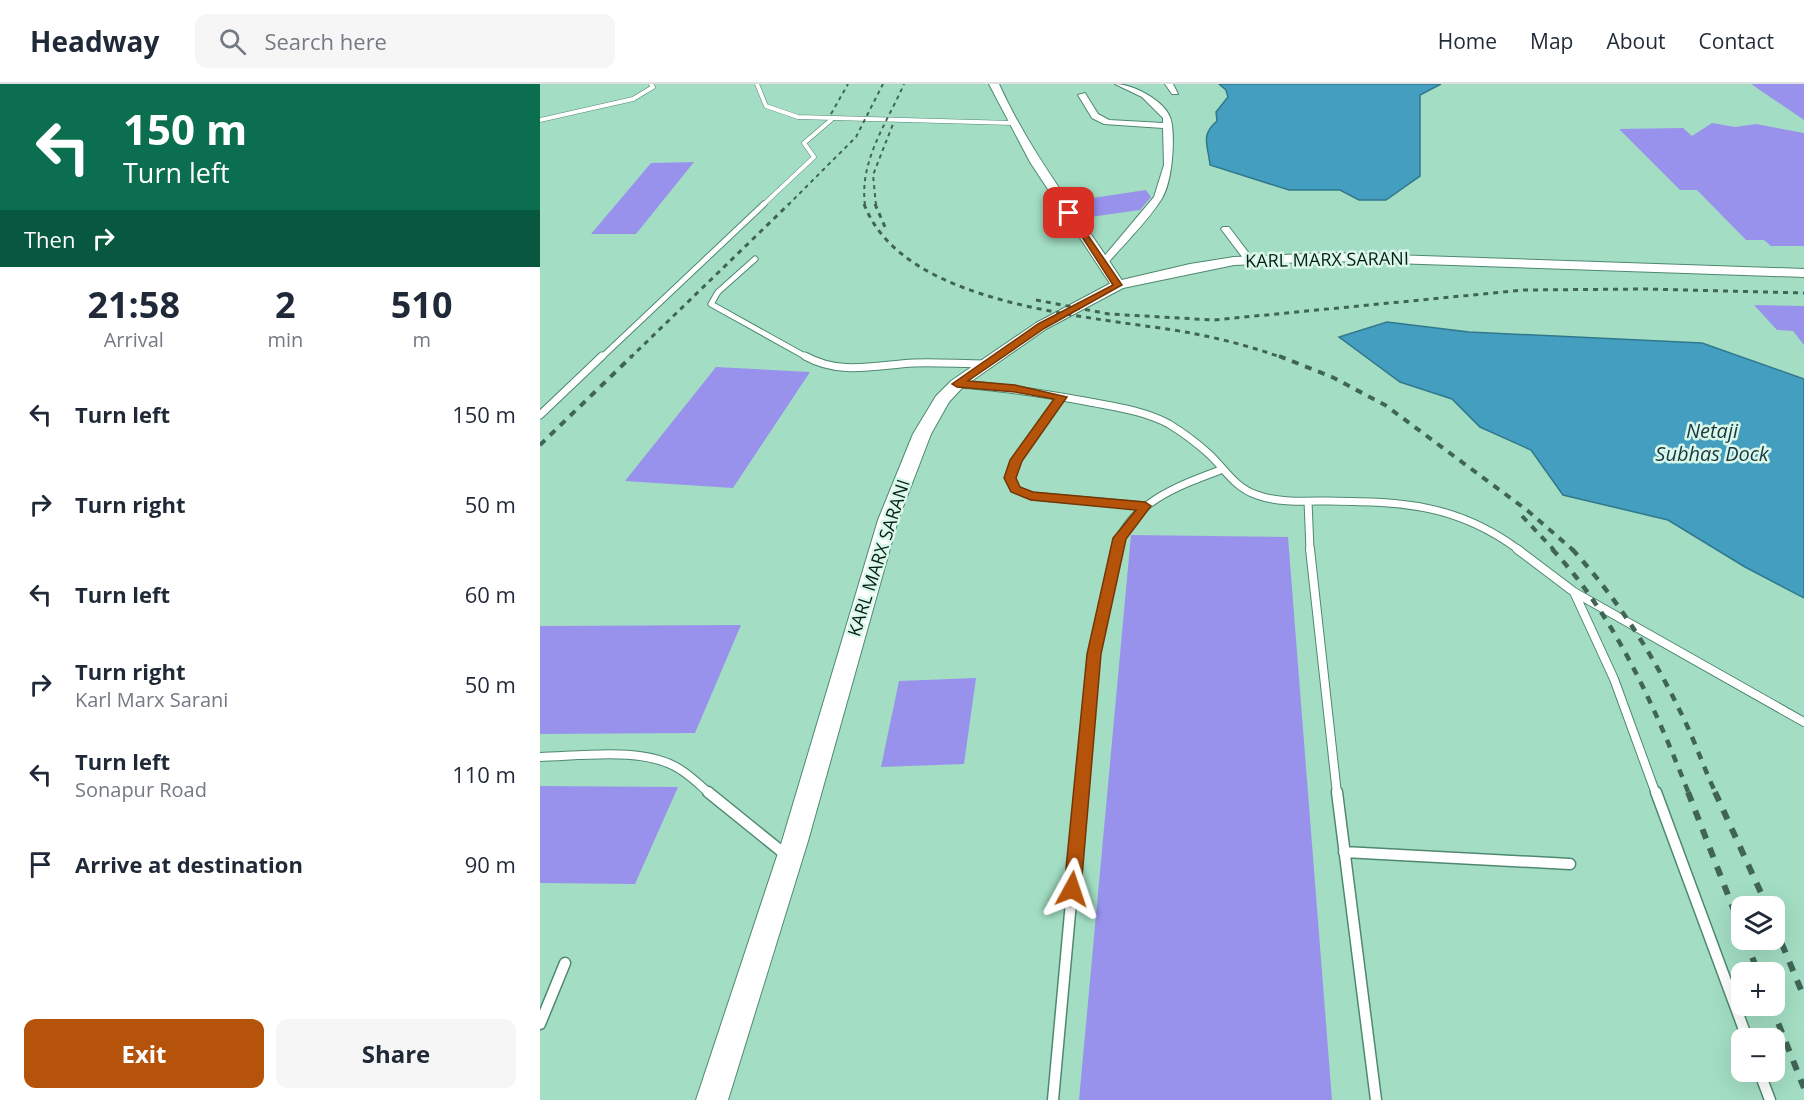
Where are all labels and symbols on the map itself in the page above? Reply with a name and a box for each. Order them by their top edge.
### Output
pin [1043,187,1094,238]
street label: KARL MARX SARANI [1245,246,1409,272]
water label: Netaji Subhas Dock [1655,417,1770,467]
street label: KARL MARX SARANI [841,476,915,639]
position arrow [1040,857,1104,921]

